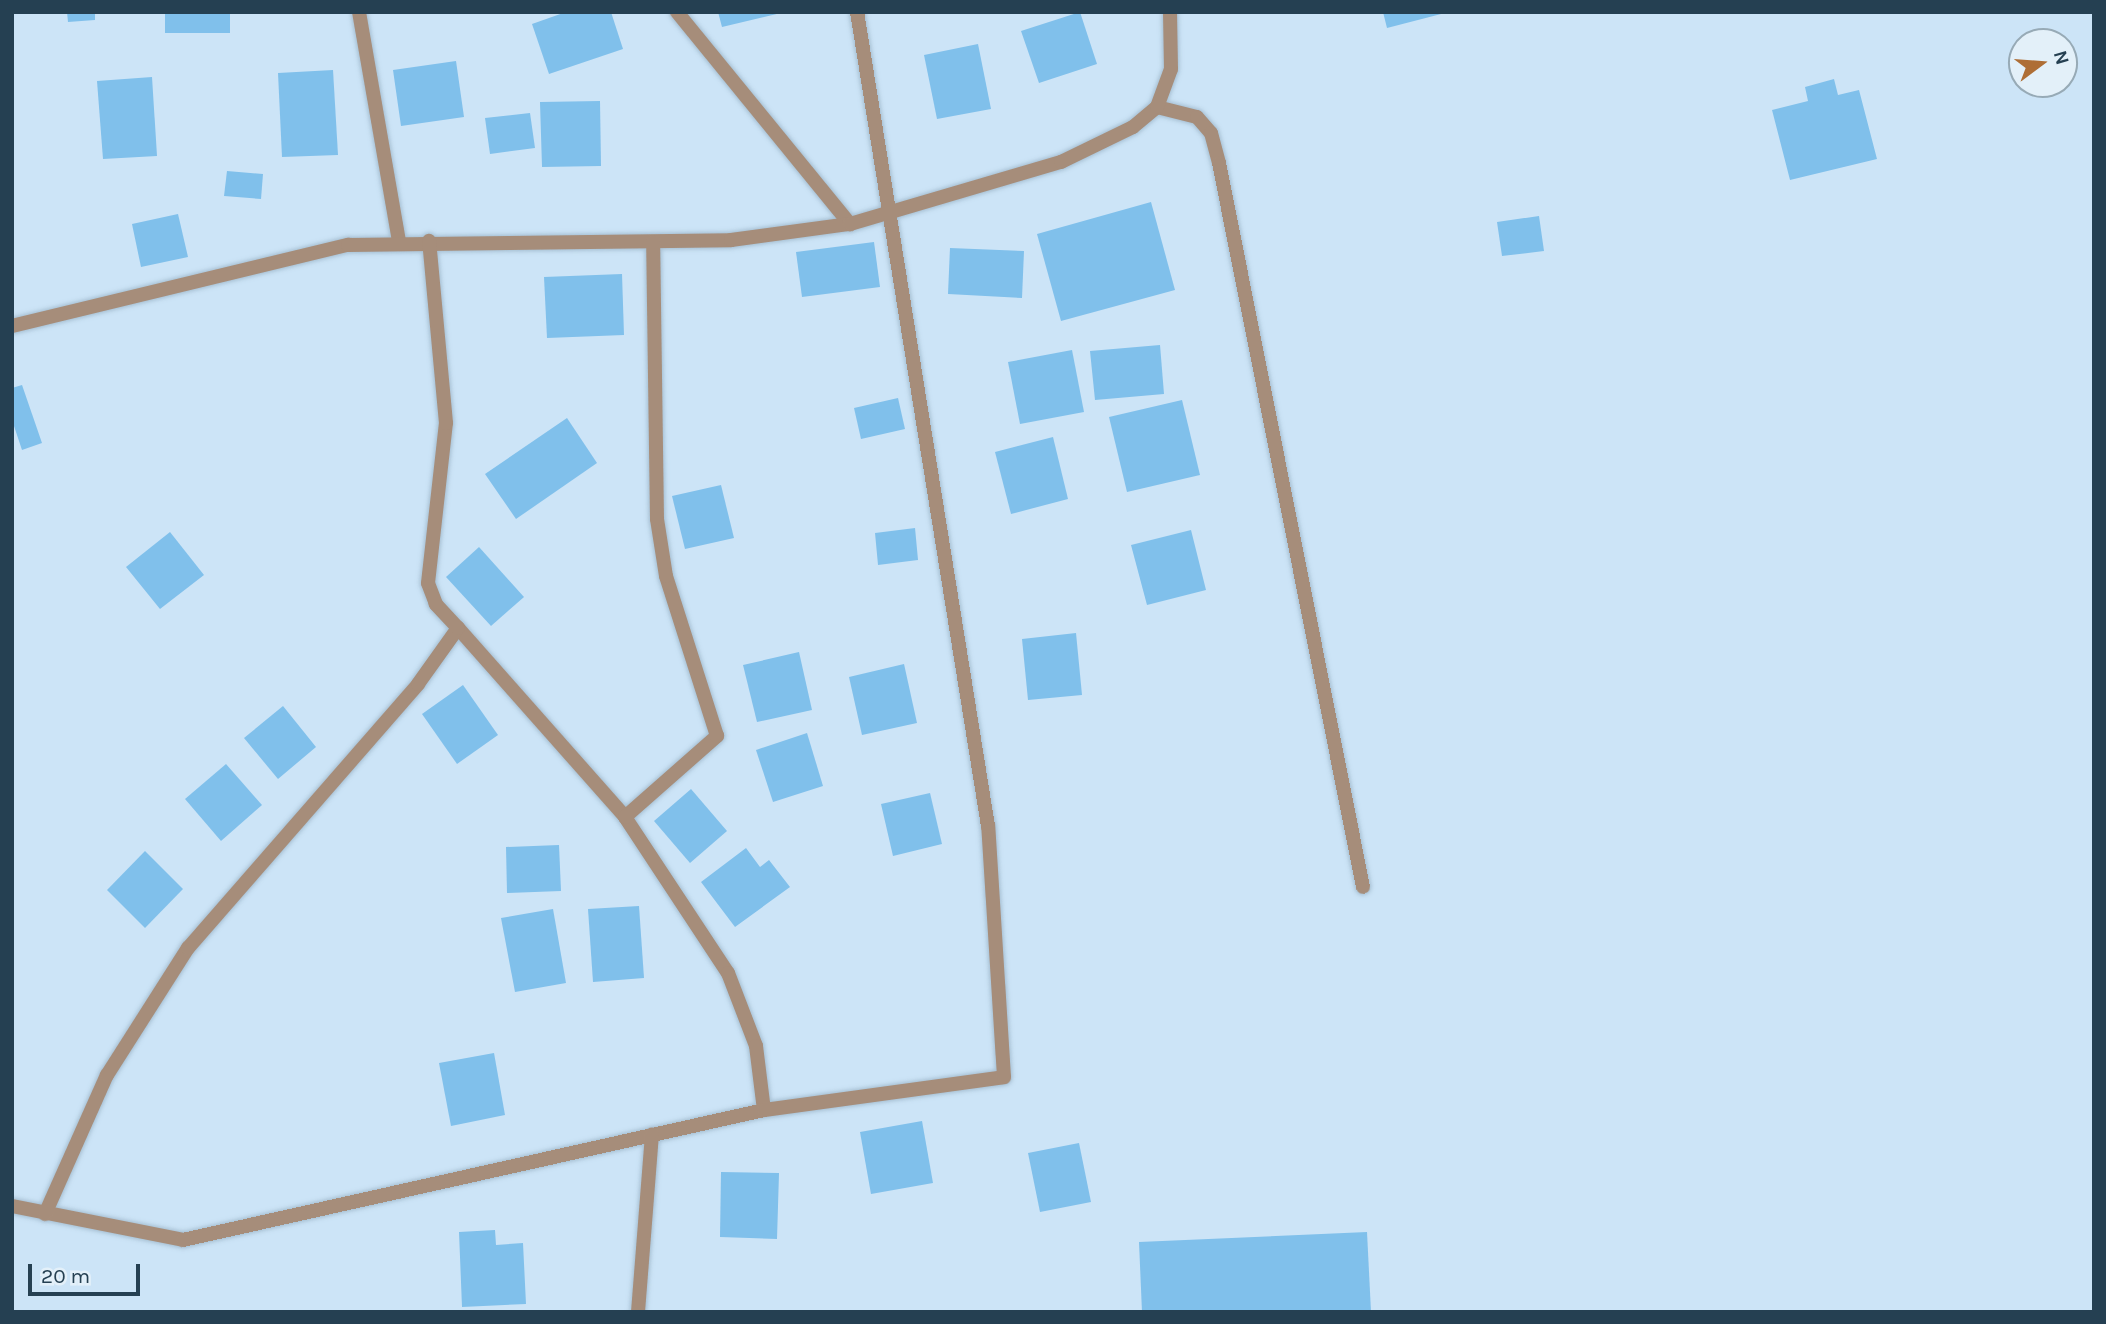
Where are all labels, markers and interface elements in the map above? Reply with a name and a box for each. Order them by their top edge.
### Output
north arrow [2008,28,2078,98]
text: N [2049,48,2074,67]
scale bar [32,1250,144,1294]
text: 20 m [41,1264,90,1288]

